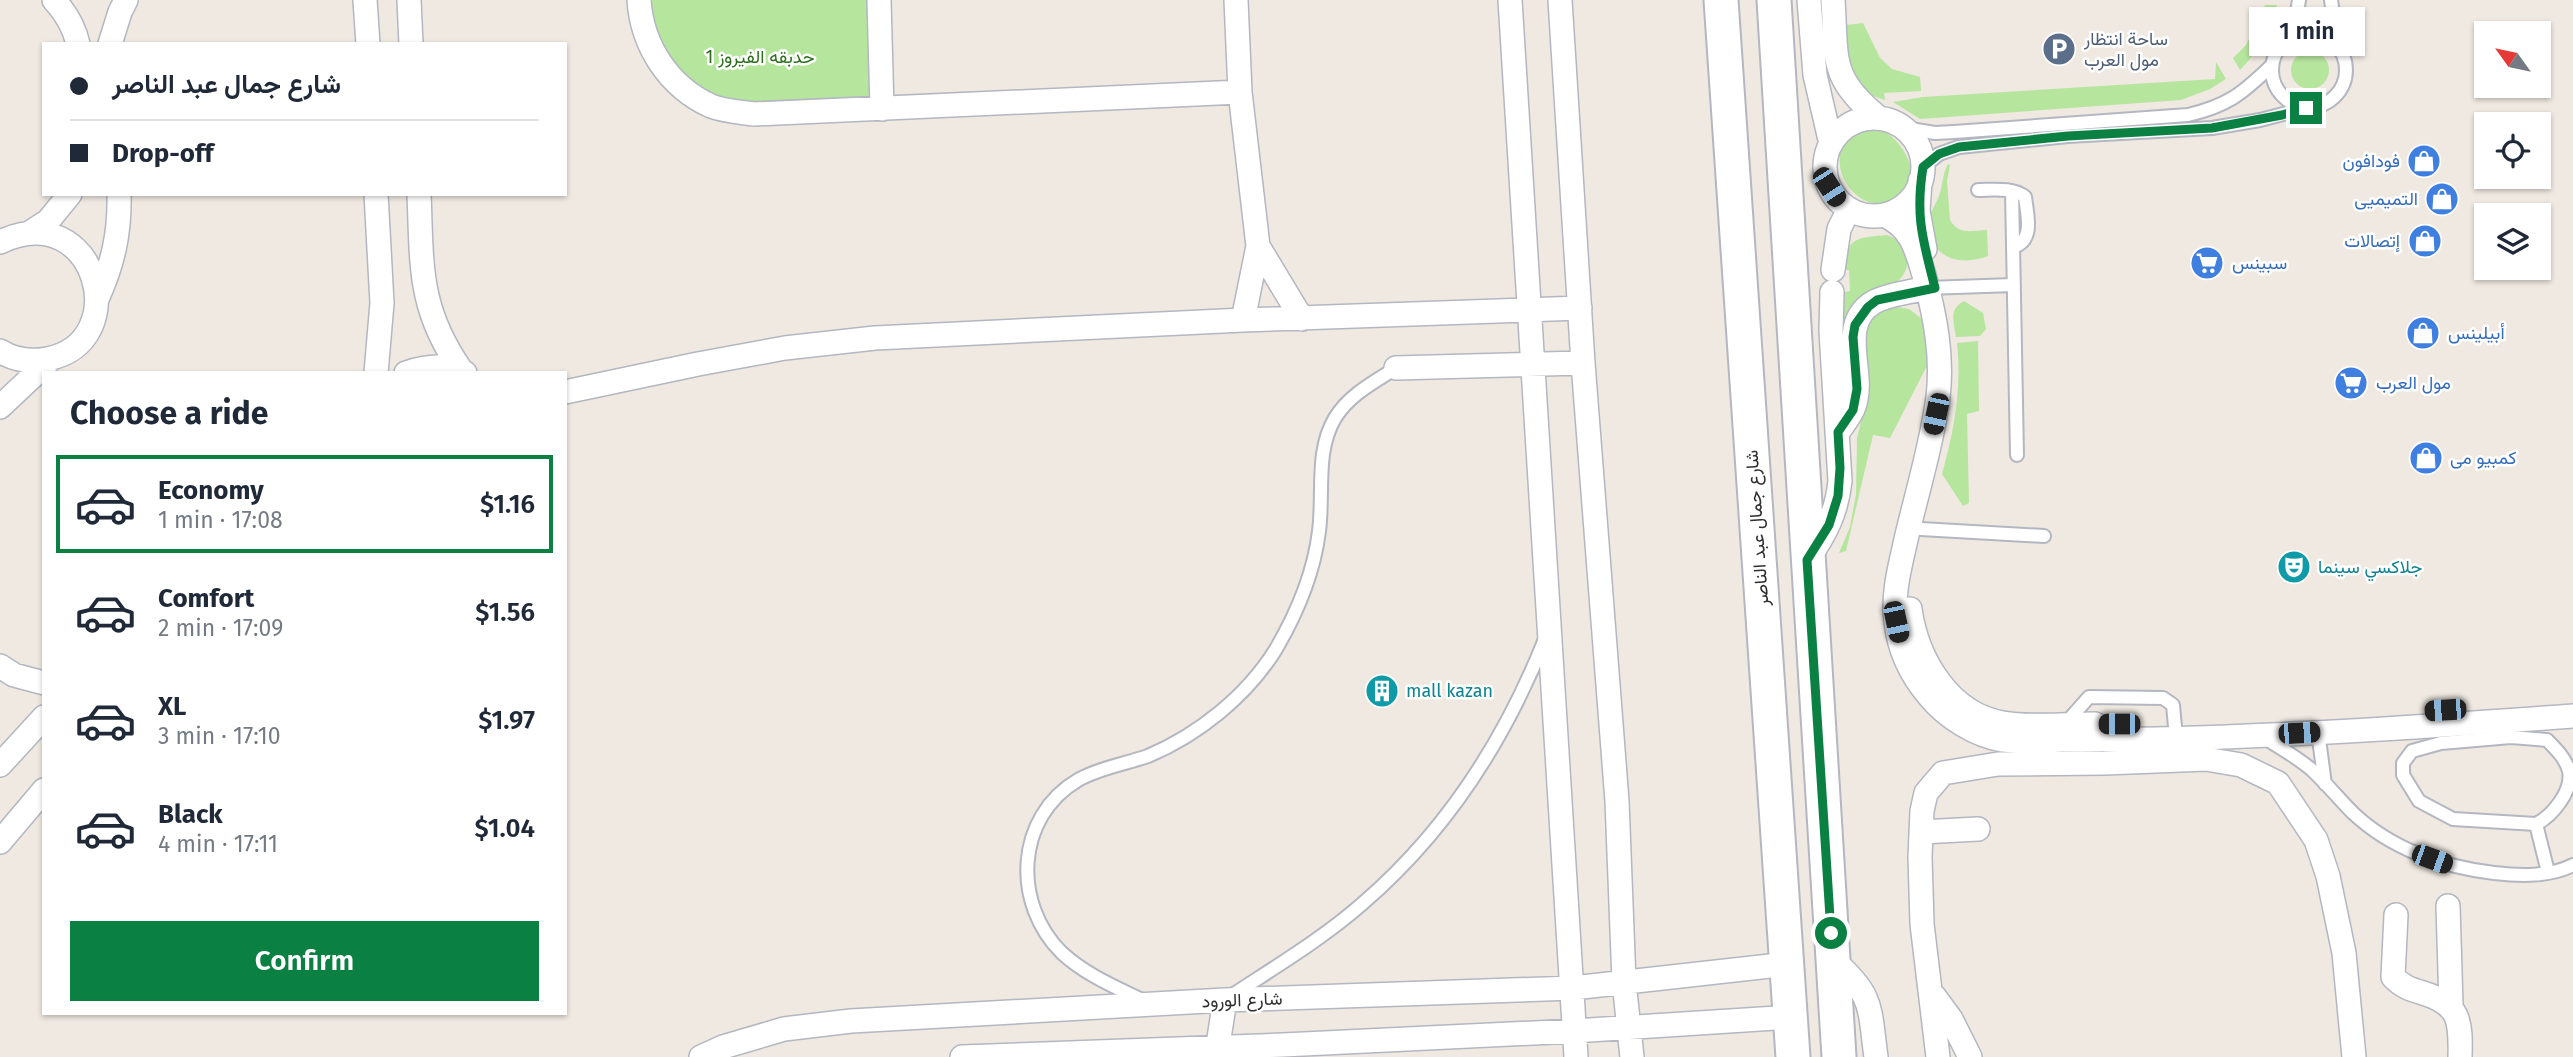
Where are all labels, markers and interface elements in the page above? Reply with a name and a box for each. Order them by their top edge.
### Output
callout: 1 min [2248,7,2364,56]
text: 1 min [2279,17,2335,45]
north arrow [2474,21,2552,98]
map controls [2474,21,2551,280]
place label: ساحة انتظار مول العرب [2083,28,2168,71]
parking icon: ساحة انتظار مول العرب [2040,30,2078,68]
park label: حدبقه الفيروز 1 [706,46,814,68]
text: شارع جمال عبد الناصر [112,69,341,100]
route end [2290,92,2322,124]
button: locate [2474,112,2551,189]
text: Drop-off [112,138,214,169]
shop icon: فودافون [2405,142,2443,180]
place label: فودافون [2343,150,2400,172]
car [1809,164,1850,210]
shop icon: التميميى [2423,180,2461,218]
place label: التميميى [2354,188,2418,210]
button: layers [2474,203,2551,280]
shop icon: إتصالات [2406,222,2444,260]
place label: إتصالات [2344,230,2400,253]
supermarket icon: سبينس [2188,244,2226,282]
place label: سبينس [2232,252,2287,274]
shop icon: أبيلينس [2404,314,2442,352]
place label: أبيلينس [2448,322,2505,344]
supermarket icon: مول العرب [2332,364,2370,402]
place label: مول العرب [2376,372,2451,394]
car [1922,391,1951,437]
text: Choose a ride [70,394,268,432]
shop icon: كمبيو مى [2407,439,2445,477]
place label: كمبيو مى [2450,447,2516,469]
street label: شارع جمال عبد الناصر [1741,449,1774,608]
icon: car [74,473,137,536]
text: Economy [158,475,264,506]
text: $1.16 [480,489,535,520]
text: 1 min · 17:08 [158,506,283,534]
theatre icon: جلاكسي سينما [2275,548,2313,586]
place label: جلاكسي سينما [2318,556,2422,582]
icon: car [74,581,137,644]
text: Comfort [158,583,254,614]
text: $1.56 [475,597,535,628]
car [1882,599,1911,645]
text: 2 min · 17:09 [158,614,283,642]
building icon: mall kazan [1363,672,1401,710]
place label: mall kazan [1406,680,1493,702]
icon: car [74,689,137,752]
text: XL [158,691,186,722]
car [2424,698,2467,722]
text: $1.97 [478,705,535,736]
car [2099,714,2141,735]
car [2278,721,2321,745]
text: 3 min · 17:10 [158,722,281,750]
icon: car [74,797,137,860]
text: Black [158,799,223,830]
text: $1.04 [474,813,535,844]
text: 4 min · 17:11 [158,830,278,858]
car [2409,842,2456,876]
route start [1815,917,1847,949]
button: Confirm [70,921,539,1001]
street label: شارع الورود [1201,988,1283,1013]

